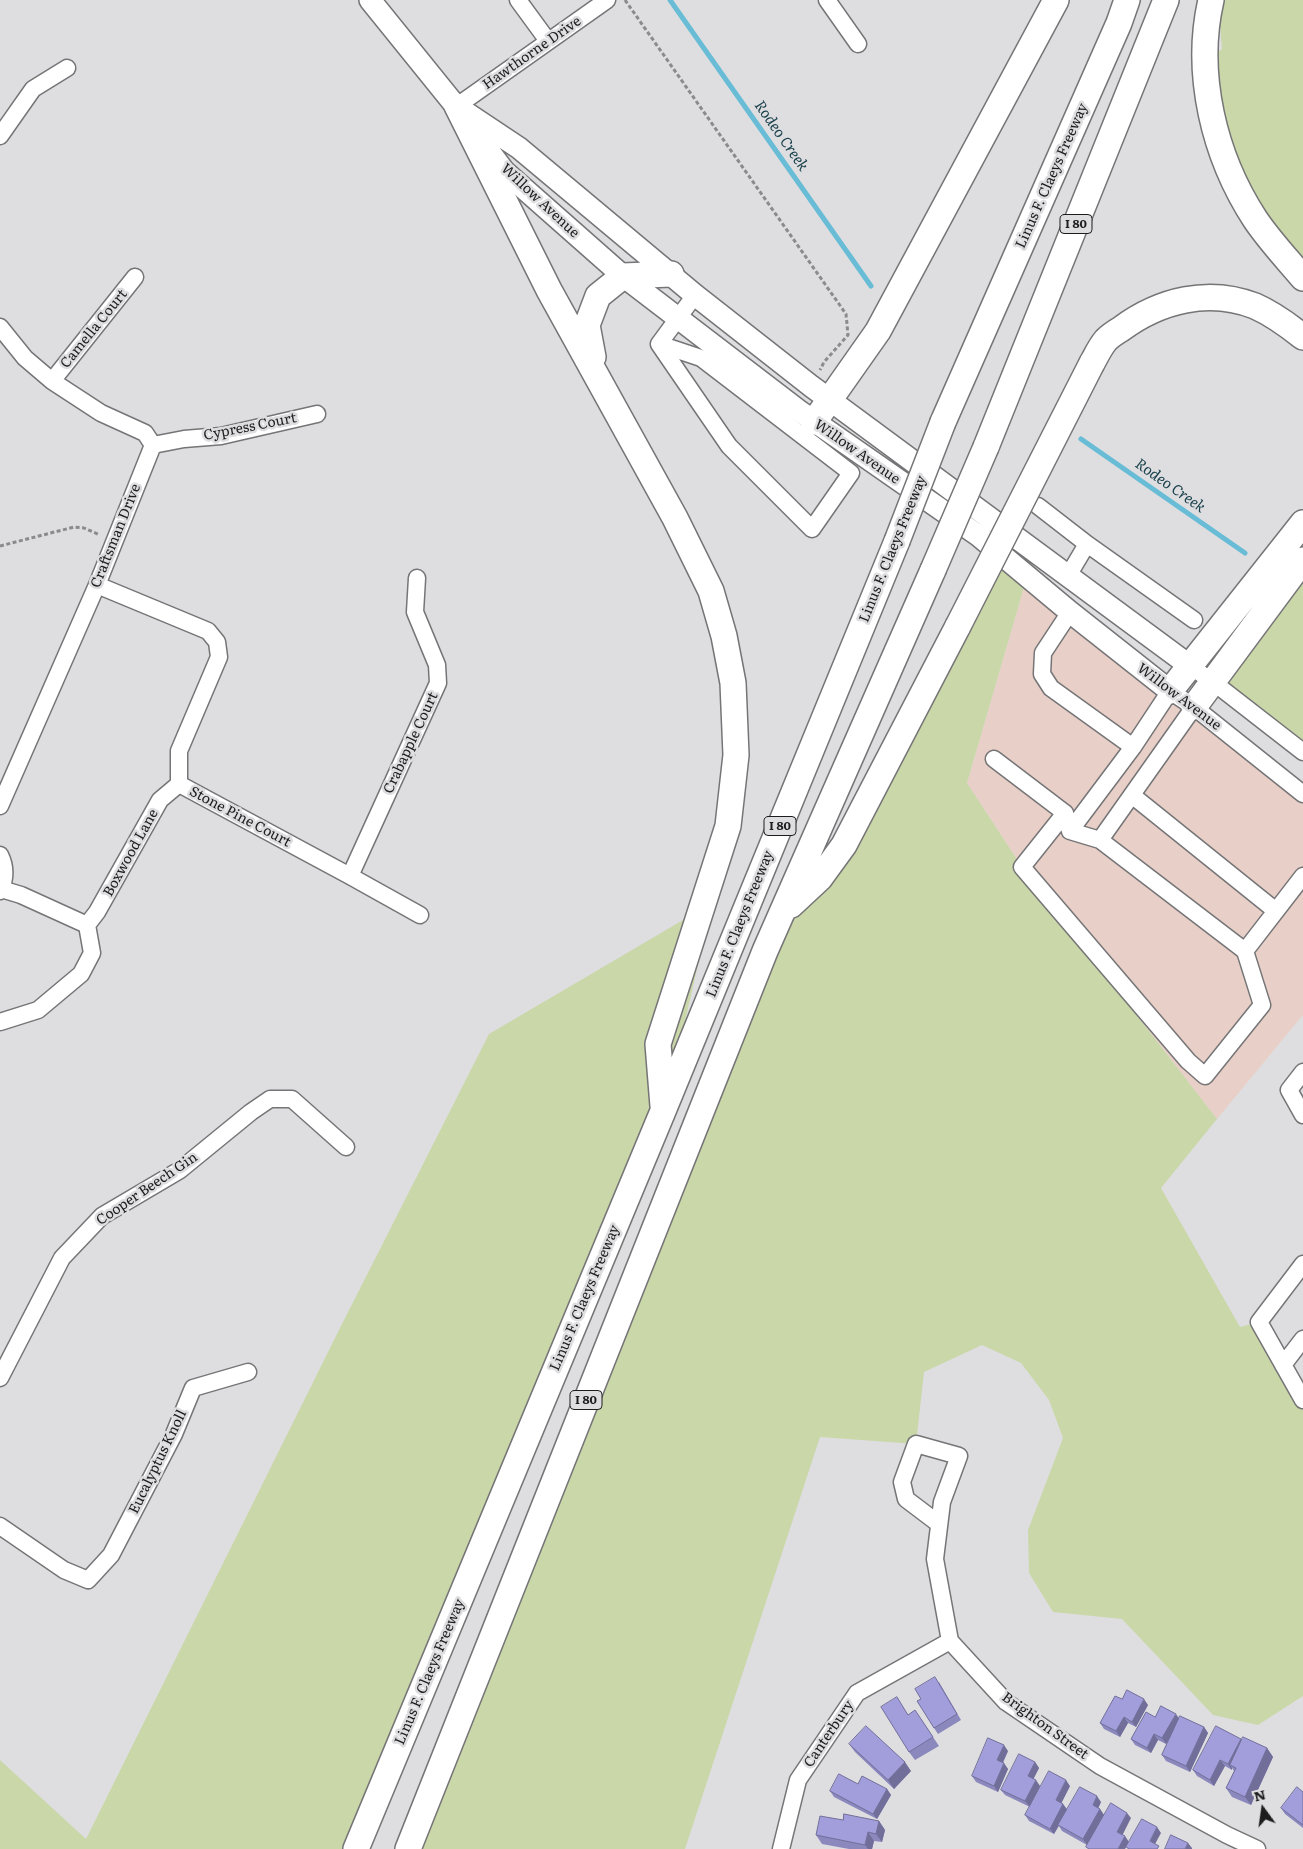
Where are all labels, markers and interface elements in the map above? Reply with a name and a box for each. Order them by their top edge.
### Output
street label: Hawthorne Drive [480,13,584,93]
water label: Rodeo Creek [750,97,812,175]
street label: Linus F. Claeys Freeway [1012,101,1092,251]
street label: Willow Avenue [497,160,583,242]
road number: I 80 [1060,214,1092,233]
street label: Camella Court [57,286,131,372]
street label: Cypress Court [202,410,298,444]
street label: Willow Avenue [811,416,903,488]
water label: Rodeo Creek [1131,455,1209,517]
street label: Linus F. Claeys Freeway [856,473,930,625]
street label: Craftsman Drive [88,482,144,590]
street label: Willow Avenue [1134,660,1224,734]
street label: Crabapple Court [380,690,442,796]
street label: Stone Pine Court [186,783,294,851]
street label: Boxwood Lane [100,806,162,900]
road number: I 80 [764,816,796,836]
street label: Linus F. Claeys Freeway [703,848,777,1000]
street label: Cooper Beech Gin [93,1149,201,1229]
street label: Linus F. Claeys Freeway [547,1222,623,1374]
road number: I 80 [570,1390,602,1410]
street label: Eucalyptus Knoll [126,1407,190,1517]
street label: Linus F. Claeys Freeway [392,1596,468,1748]
street label: Brighton Street [998,1689,1092,1763]
street label: Canterbury [801,1697,857,1771]
text: N [1251,1783,1267,1806]
north arrow [1238,1784,1288,1834]

